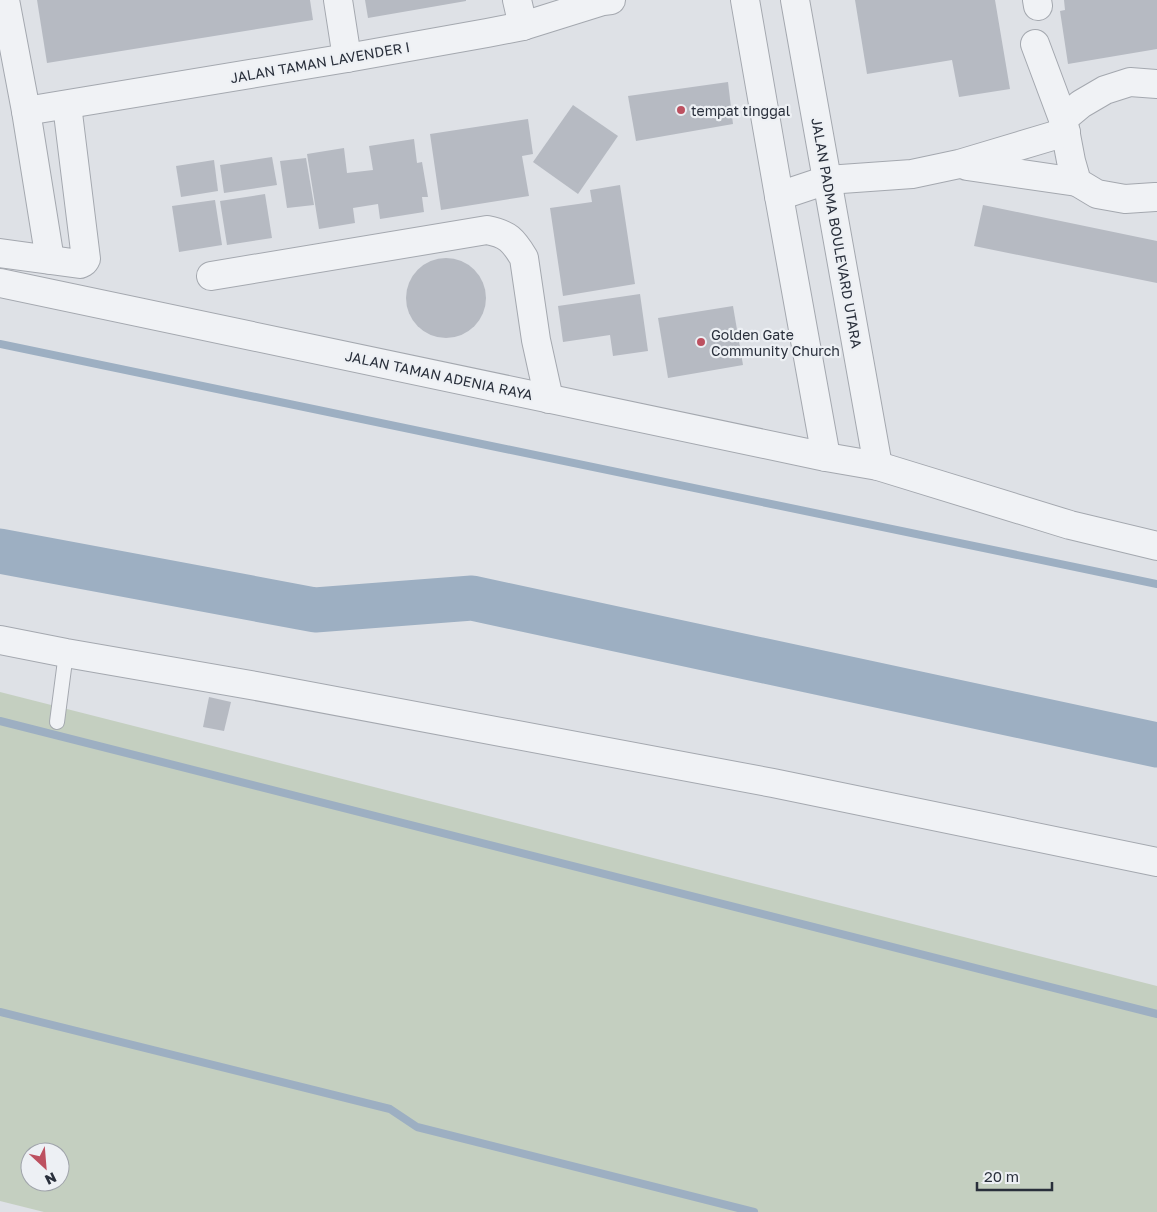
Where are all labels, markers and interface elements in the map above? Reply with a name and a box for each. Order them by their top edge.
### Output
street label: JALAN TAMAN LAVENDER I [229,38,411,86]
place label: tempat tinggal [691,102,790,119]
marker: tempat tinggal [675,104,687,116]
street label: JALAN PADMA BOULEVARD UTARA [808,116,866,350]
place label: Golden Gate Community Church [711,326,840,359]
marker: Golden Gate Community Church [695,336,707,348]
street label: JALAN TAMAN ADENIA RAYA [344,347,535,403]
north arrow [20,1142,70,1192]
scale bar [977,1160,1052,1192]
text: 20 m [984,1167,1019,1185]
text: N [42,1169,59,1189]

